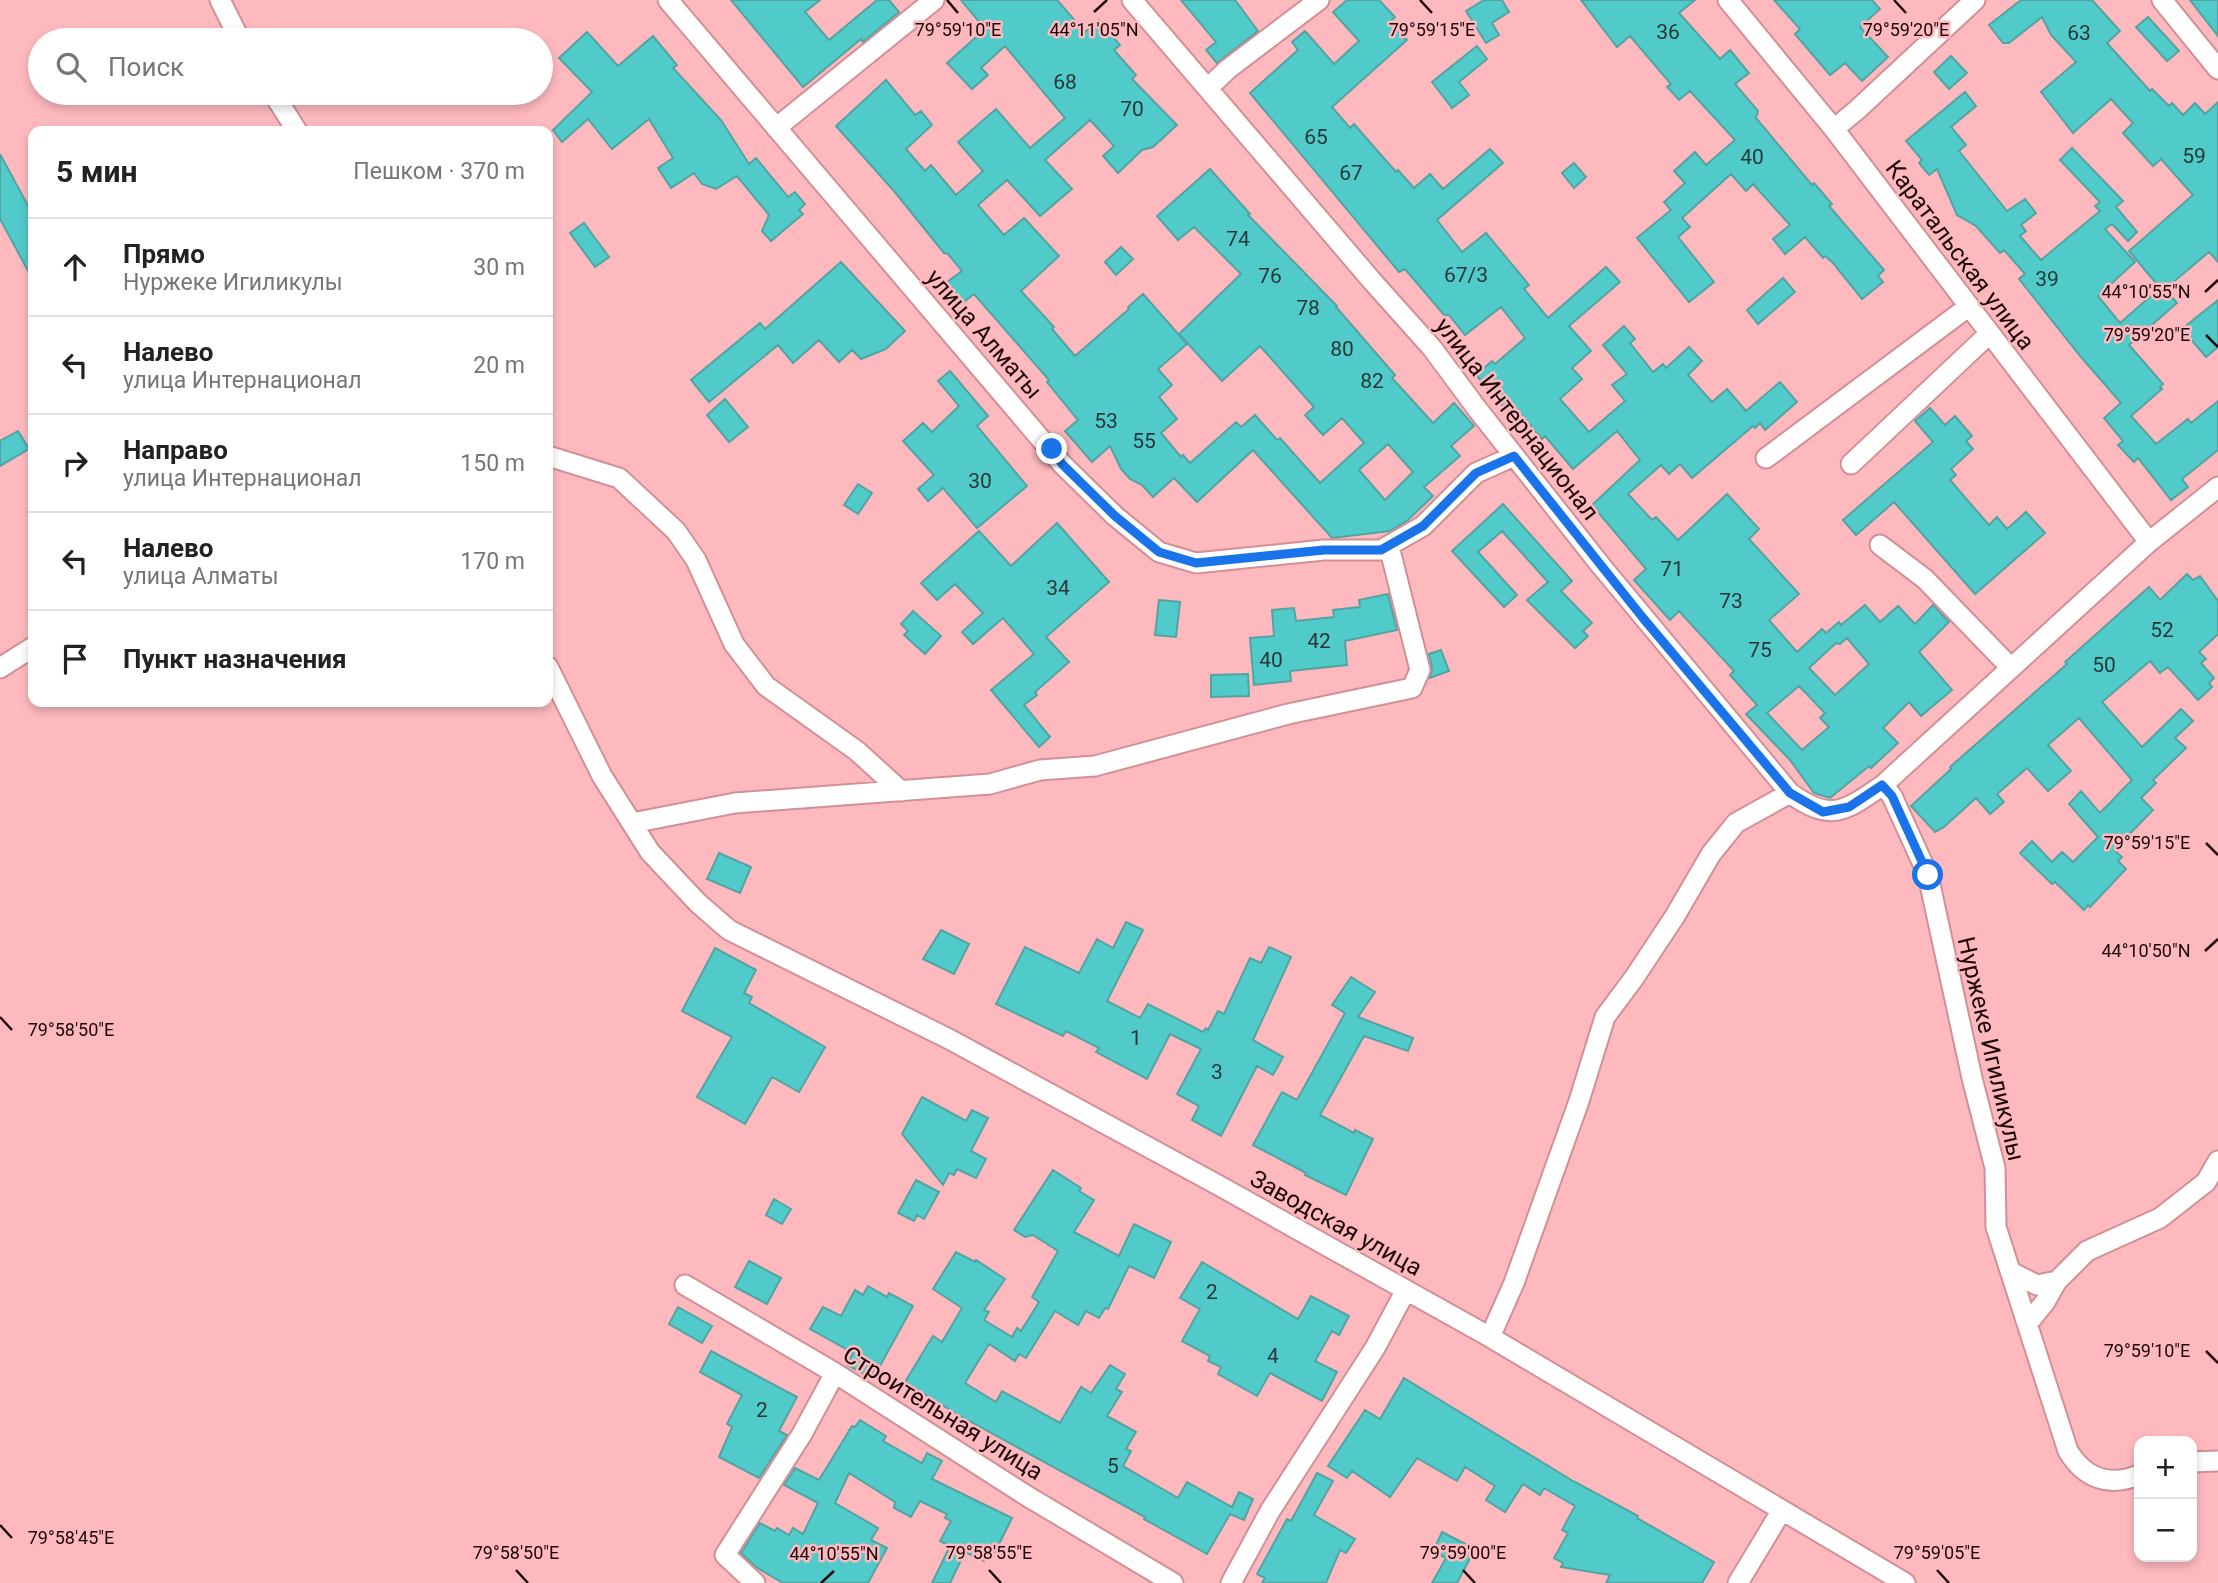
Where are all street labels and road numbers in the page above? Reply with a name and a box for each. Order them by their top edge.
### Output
street label: Каратальская улица [1880,155,2040,355]
street label: улица Алматы [920,264,1048,404]
street label: улица Интернационал [1429,312,1605,526]
street label: Нуржеке Игиликулы [1952,934,2030,1164]
street label: Заводская улица [1245,1164,1427,1282]
street label: Строительная улица [838,1340,1048,1486]

